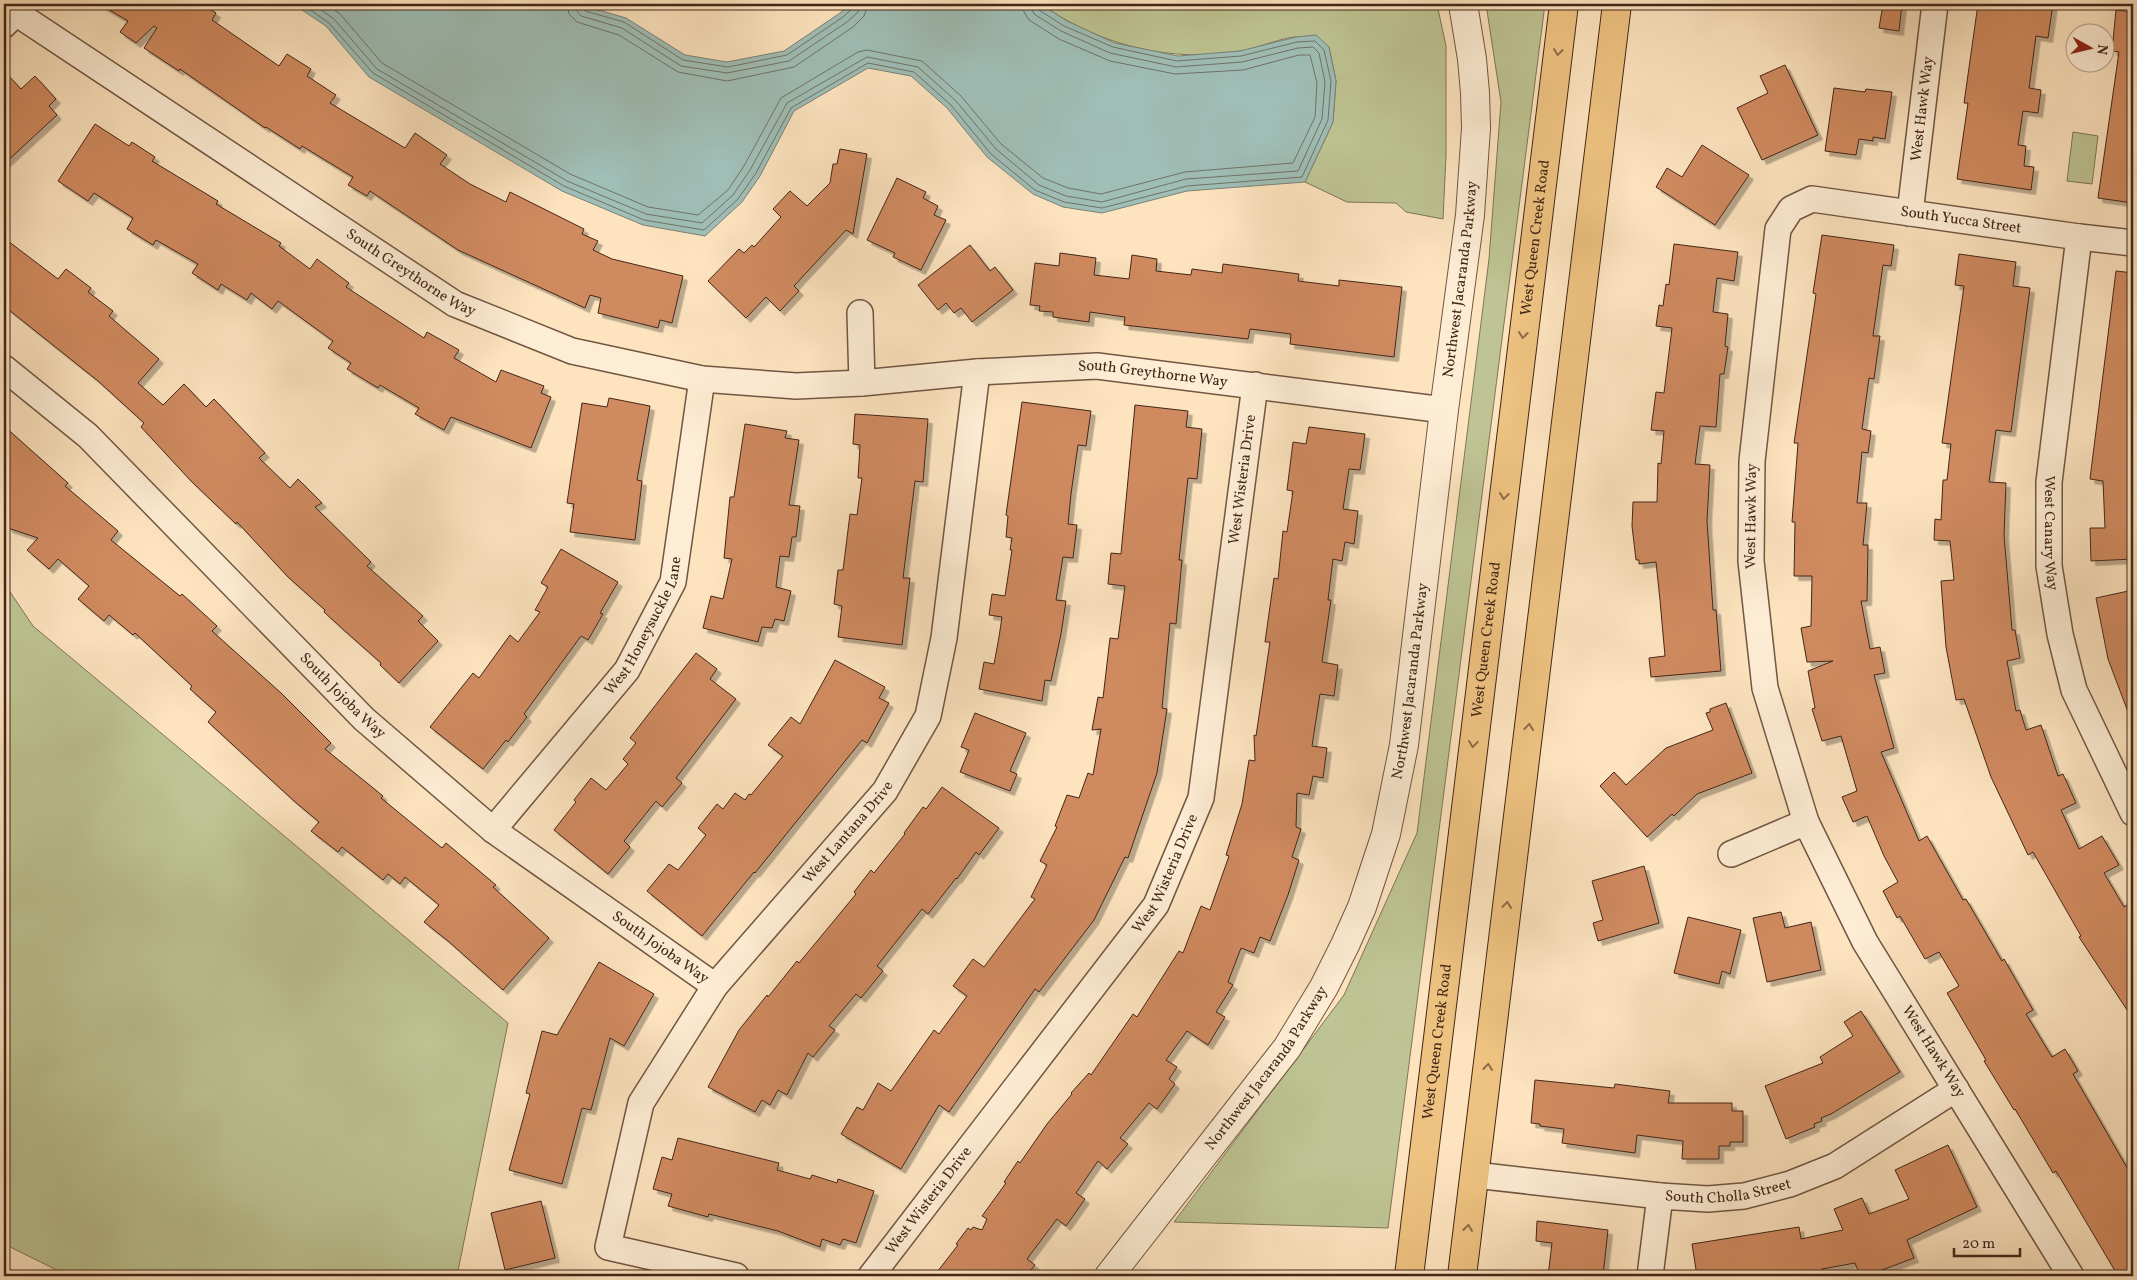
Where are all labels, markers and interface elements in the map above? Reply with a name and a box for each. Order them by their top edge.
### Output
north arrow [2064,22,2114,72]
text: N [2091,43,2112,56]
one-way arrow [1553,48,1564,56]
street label: West Hawk Way [1906,55,1939,162]
street label: West Queen Creek Road [1516,159,1555,317]
street label: Northwest Jacaranda Parkway [1438,180,1483,379]
street label: South Yucca Street [1899,201,2023,239]
street label: South Greythorne Way [342,224,479,322]
one-way arrow [1518,331,1529,339]
street label: South Greythorne Way [1077,355,1229,393]
street label: West Wisteria Drive [1224,413,1262,546]
street label: West Hawk Way [1740,463,1762,570]
street label: West Canary Way [2038,476,2063,592]
one-way arrow [1499,492,1509,501]
street label: West Honeysuckle Lane [600,555,687,700]
street label: West Queen Creek Road [1467,561,1506,719]
street label: Northwest Jacaranda Parkway [1387,582,1434,781]
street label: South Jojoba Way [295,648,390,744]
one-way arrow [1523,722,1534,730]
one-way arrow [1468,741,1479,749]
street label: West Lantana Drive [798,777,899,888]
street label: West Wisteria Drive [1127,811,1204,938]
one-way arrow [1501,901,1512,909]
street label: South Jojoba Way [607,906,713,989]
street label: West Queen Creek Road [1418,963,1457,1121]
street label: Northwest Jacaranda Parkway [1200,982,1333,1155]
street label: West Hawk Way [1896,1002,1970,1102]
one-way arrow [1482,1062,1493,1070]
street label: West Wisteria Drive [881,1142,977,1259]
street label: South Cholla Street [1664,1174,1793,1210]
one-way arrow [1462,1224,1473,1232]
scale bar [1954,1225,2021,1257]
text: 20 m [1962,1234,1995,1255]

